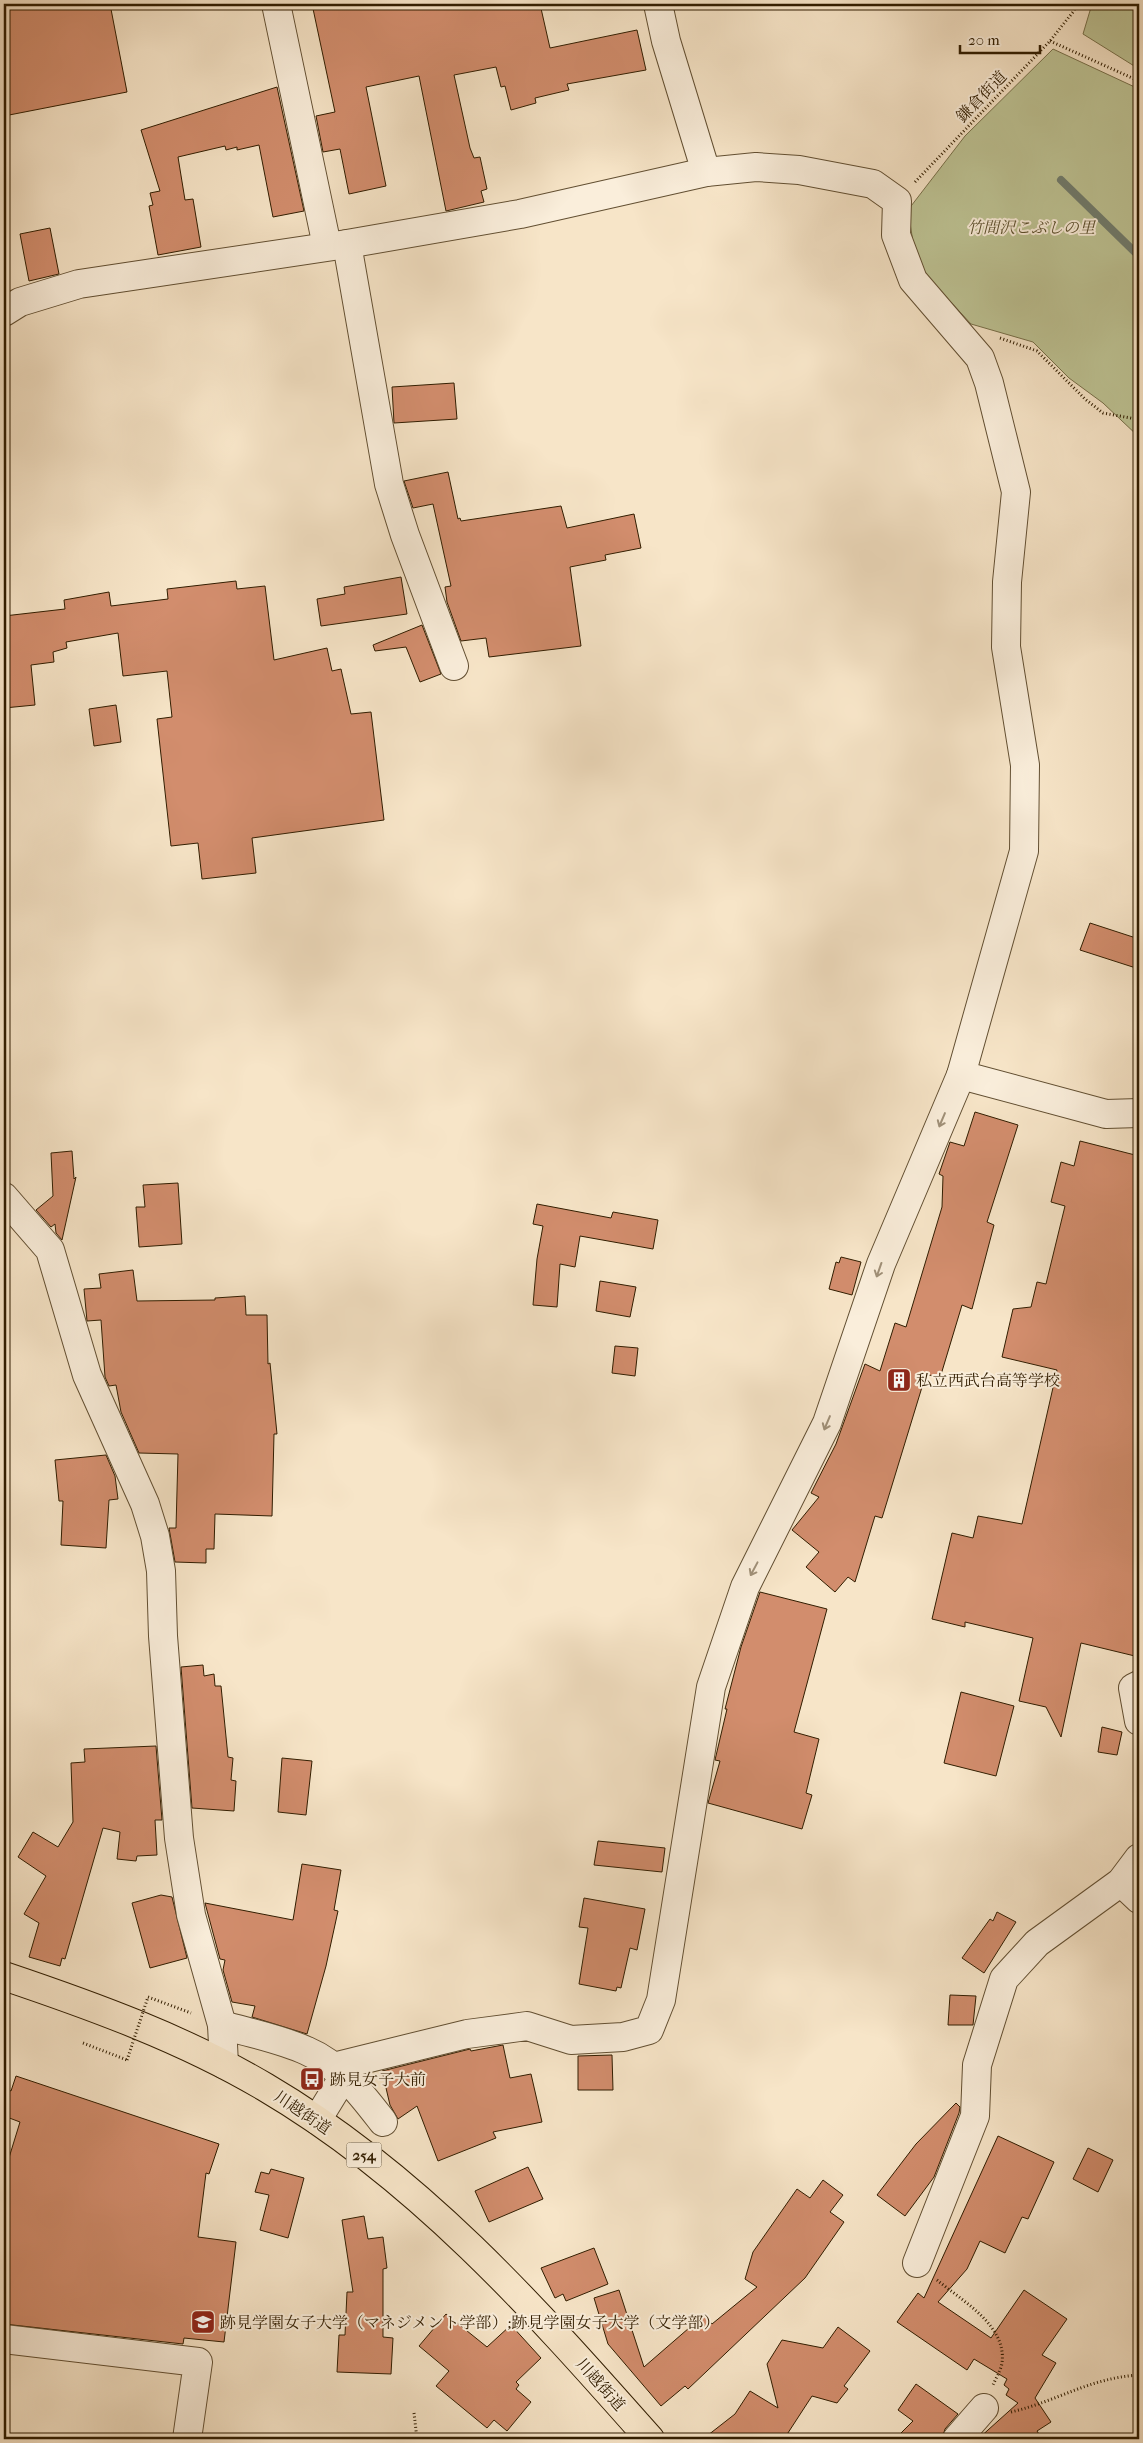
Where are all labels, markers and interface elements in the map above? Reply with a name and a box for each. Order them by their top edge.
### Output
scale bar [960,22,1040,54]
text: 20 m [968,31,1000,49]
street label: 鎌倉街道 [952,67,1010,126]
park label: 竹間沢こぶしの里 [967,218,1097,237]
one-way arrow [936,1112,946,1127]
one-way arrow [874,1261,883,1277]
building icon: 私立西武台高等学校 [886,1367,912,1393]
place label: 私立西武台高等学校 [916,1371,1060,1390]
one-way arrow [821,1416,830,1431]
one-way arrow [749,1561,758,1576]
bus stop icon: 跡見女子大前 [299,2066,325,2092]
place label: 跡見女子大前 [330,2070,426,2089]
street label: 川越街道 [271,2087,335,2138]
road number: 254 [346,2142,382,2168]
school or university icon: 跡見学園女子大学（マネジメント学部）;跡見学園女子大学（文学部） [190,2309,216,2335]
place label: 跡見学園女子大学（マネジメント学部）;跡見学園女子大学（文学部） [220,2313,720,2332]
street label: 川越街道 [572,2354,629,2414]

